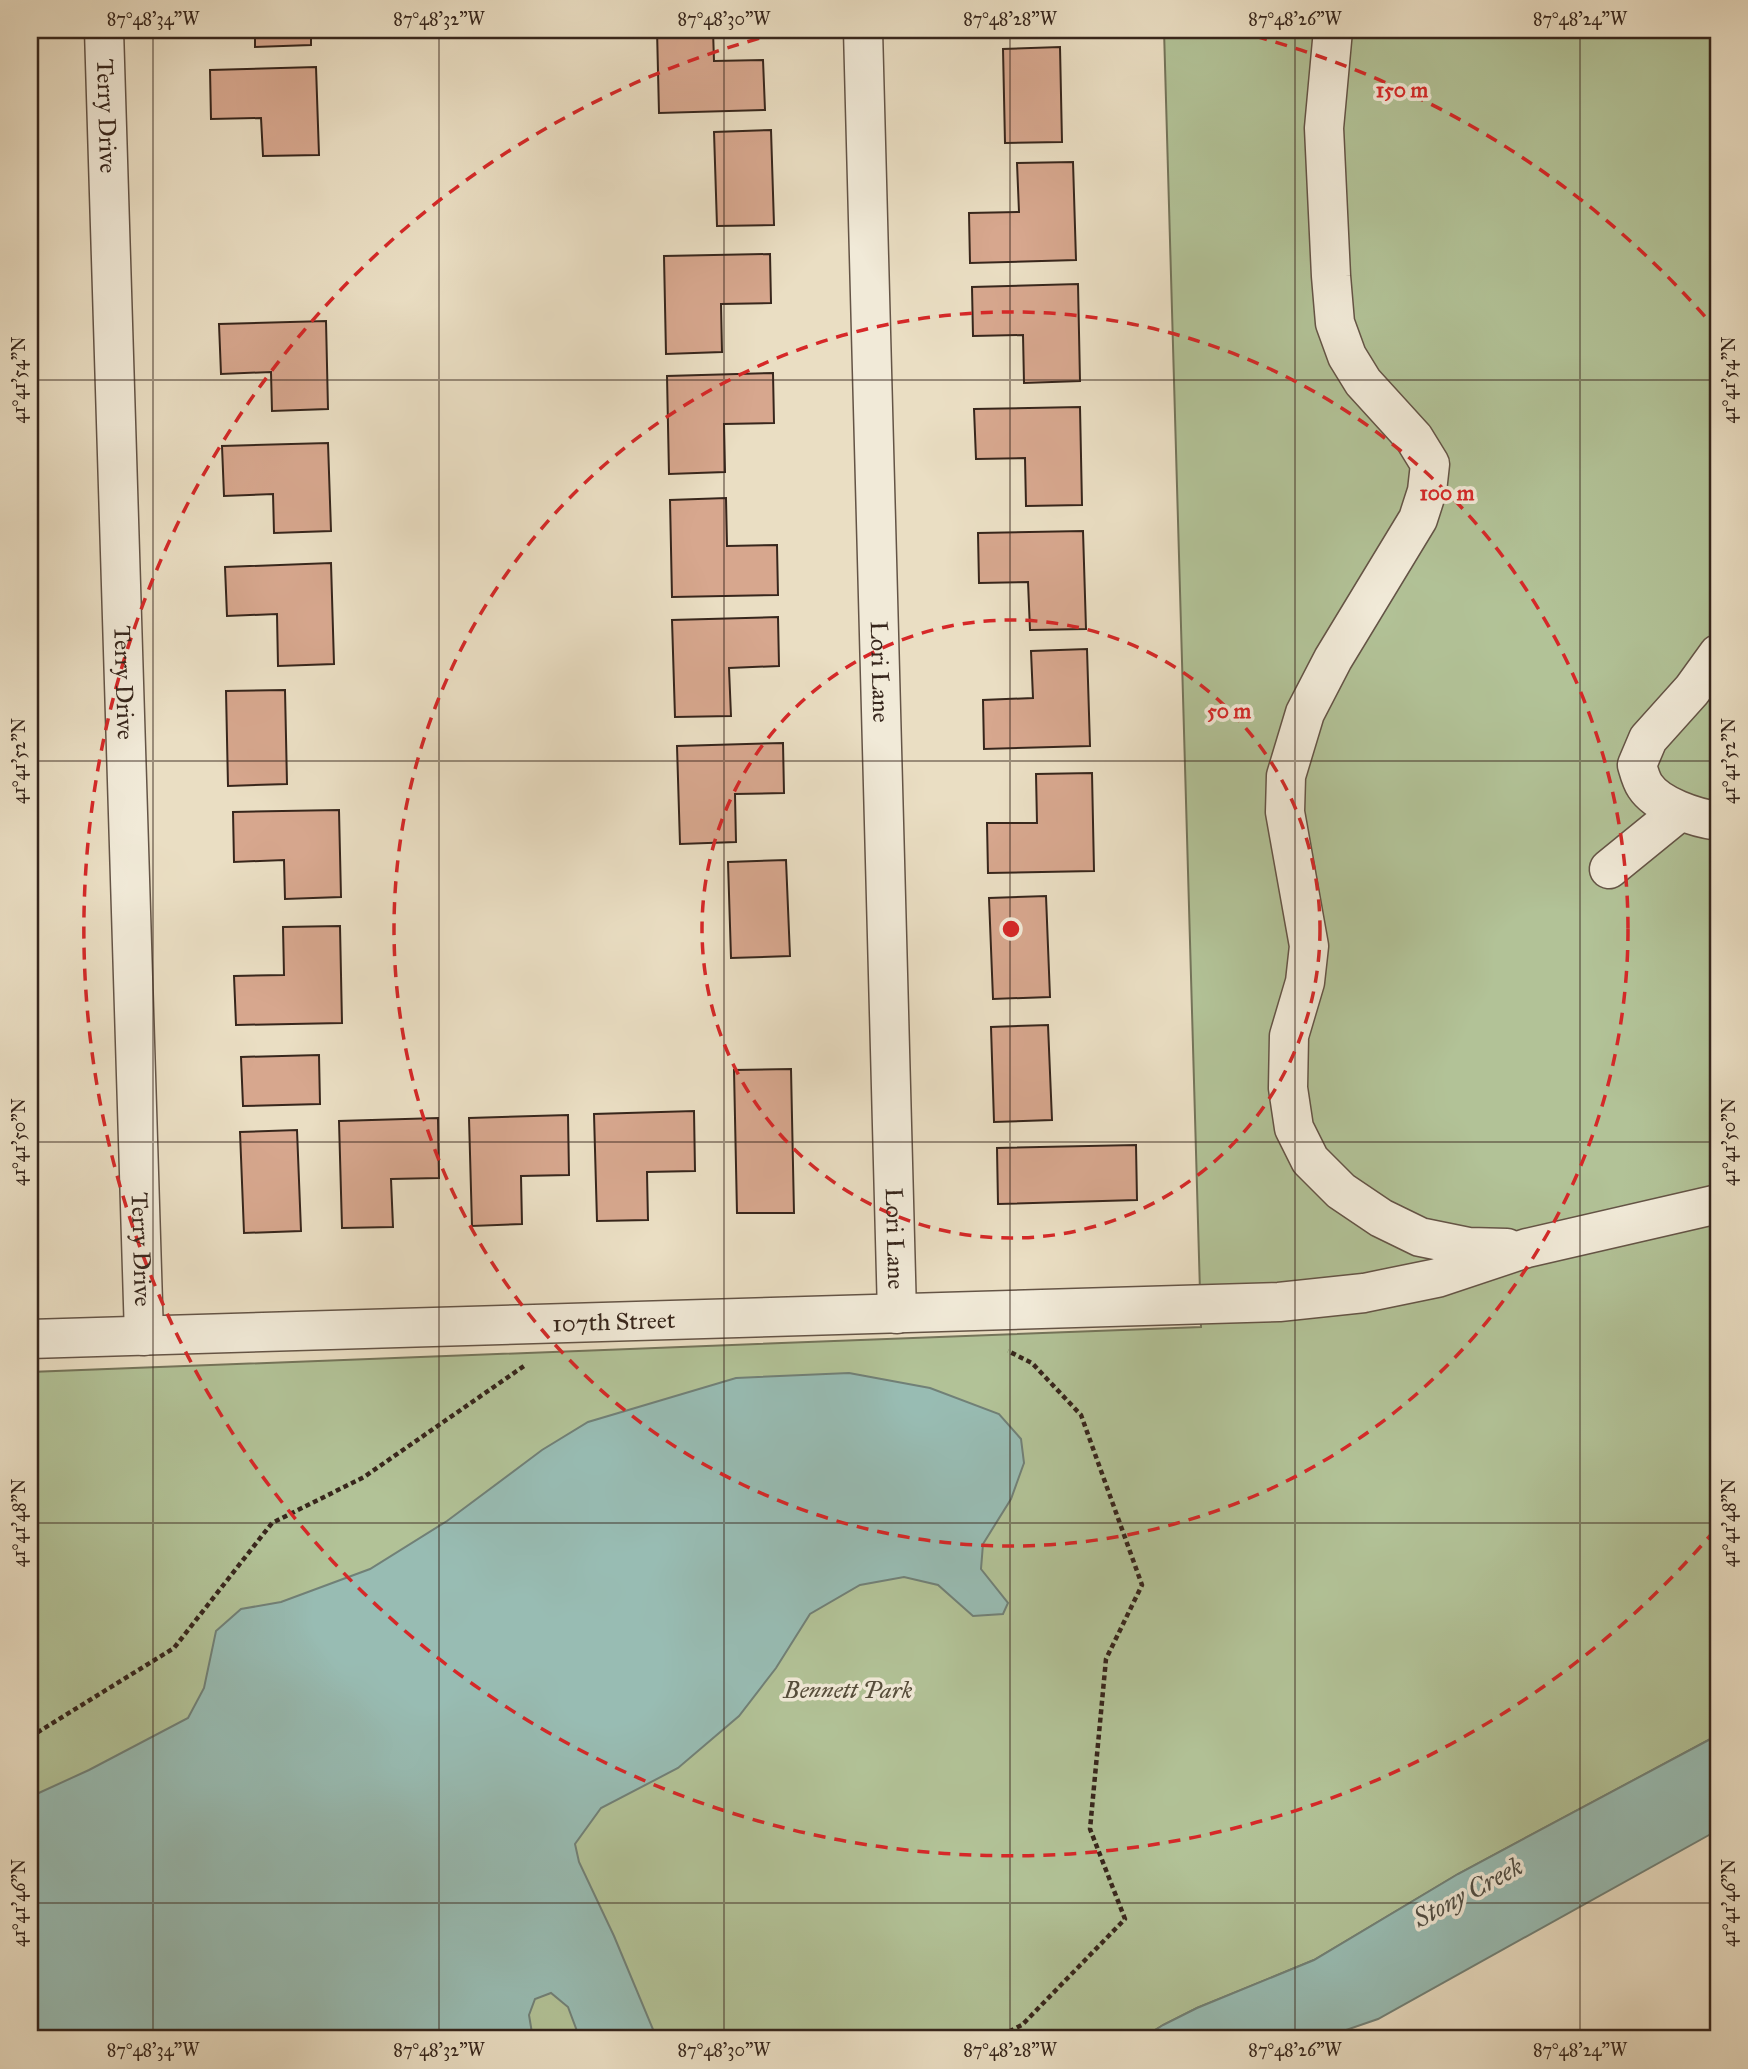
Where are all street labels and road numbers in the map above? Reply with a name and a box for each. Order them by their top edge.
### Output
street label: Terry Drive [90,58,123,174]
street label: Lori Lane [864,621,896,723]
street label: Terry Drive [107,625,141,740]
street label: Lori Lane [879,1187,911,1290]
street label: Terry Drive [125,1192,158,1307]
street label: 107th Street [552,1305,676,1339]

